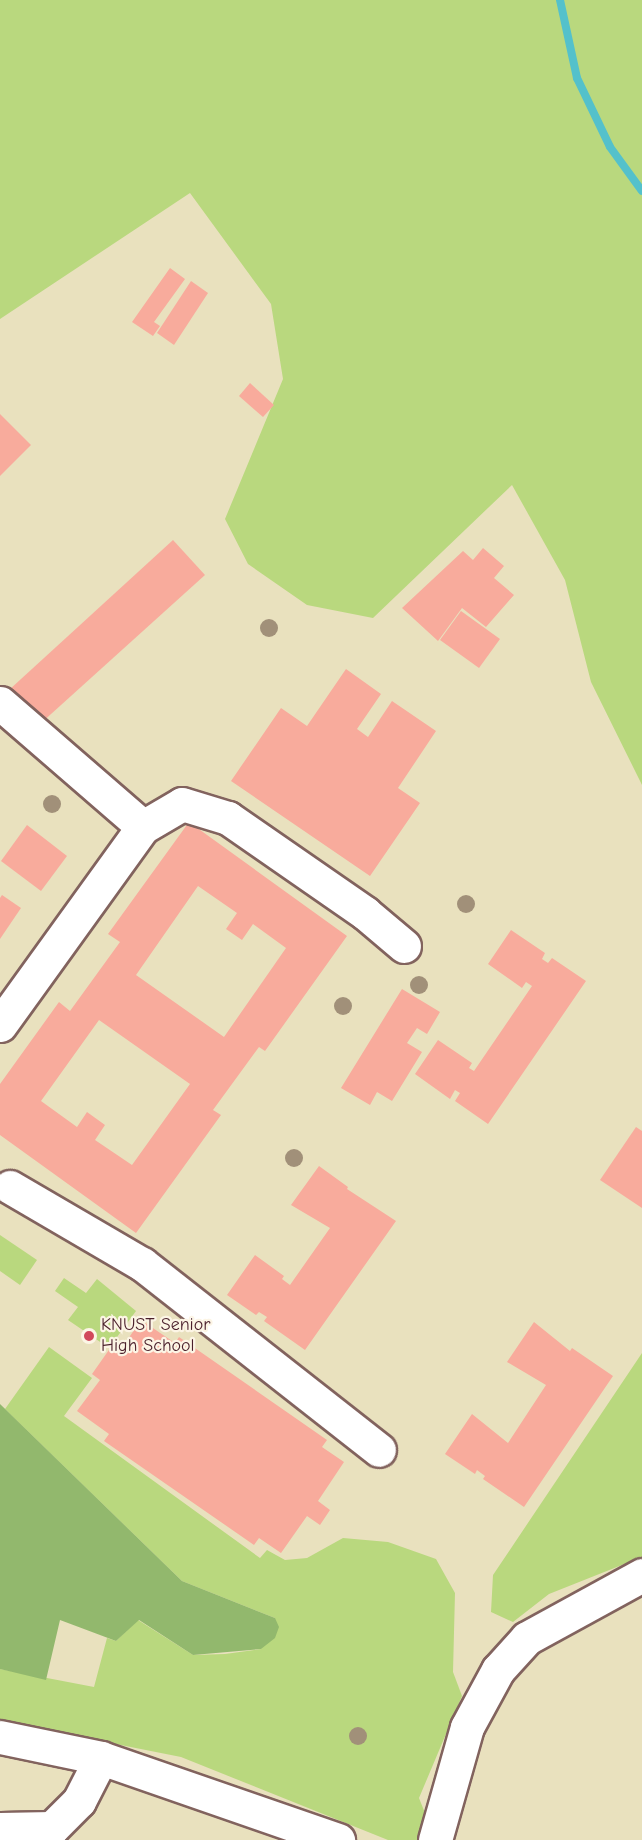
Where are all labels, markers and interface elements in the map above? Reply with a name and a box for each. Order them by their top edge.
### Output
place label: KNUST Senior High School [101,1315,210,1358]
marker: KNUST Senior High School [82,1329,96,1343]

